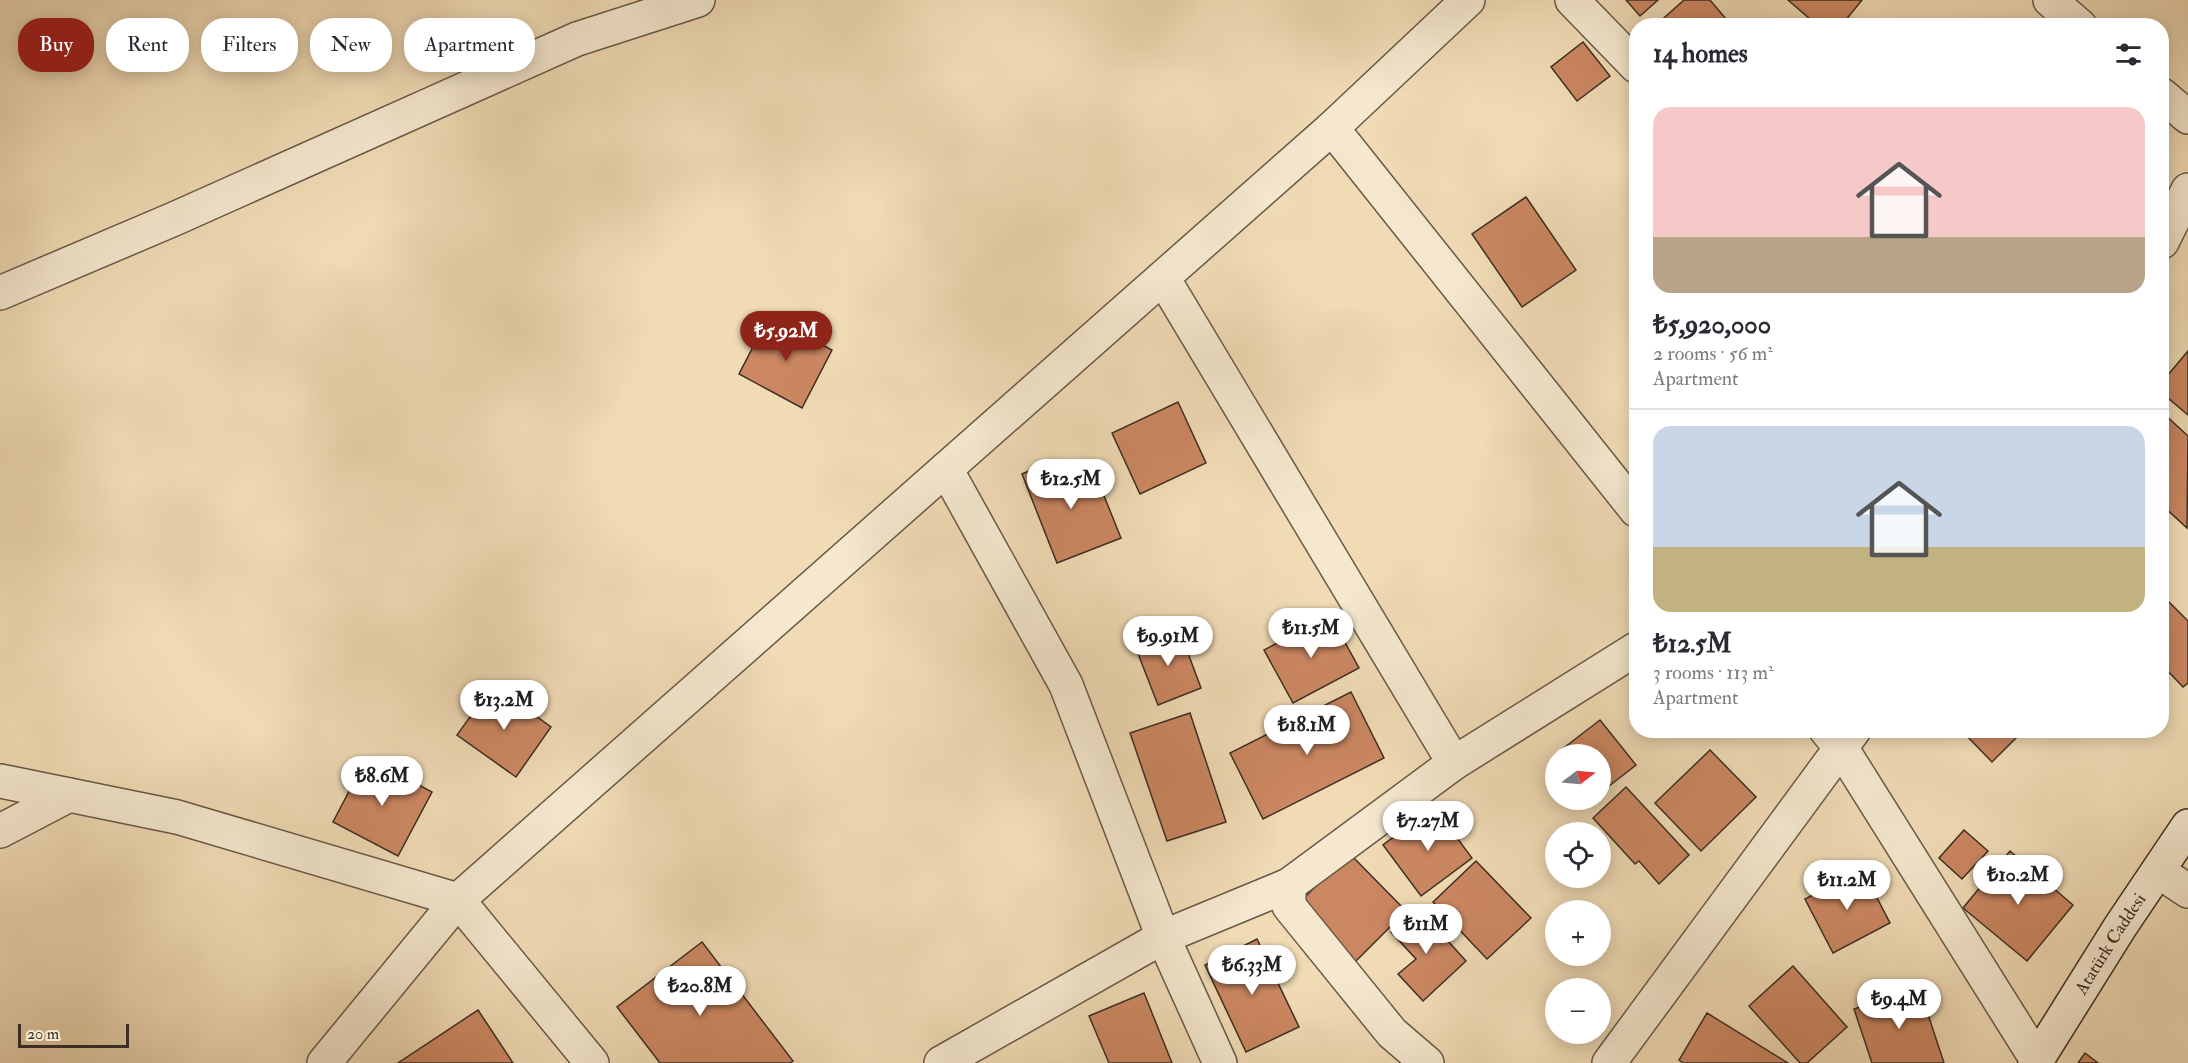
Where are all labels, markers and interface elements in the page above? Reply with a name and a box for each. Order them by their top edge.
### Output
chip: Buy [18,18,94,72]
chip: Rent [106,18,189,72]
chip: Filters [201,18,298,72]
chip: New [310,18,392,72]
chip: Apartment [404,18,535,72]
text: 14 homes [1653,38,1748,70]
icon: filters [2112,38,2145,71]
icon: home [1845,146,1953,254]
text: ₺5,920,000 [1653,309,1771,341]
pin: ₺5.92M [737,311,835,362]
text: ₺5.92M [754,318,818,343]
text: 2 rooms · 56 m² [1653,341,1773,366]
text: Apartment [1653,366,1738,391]
pin: ₺12.5M [1022,459,1120,510]
icon: home [1845,465,1953,573]
text: ₺12.5M [1041,466,1101,491]
pin: ₺11.5M [1262,608,1360,659]
text: ₺11.5M [1282,615,1340,640]
pin: ₺9.91M [1119,616,1217,667]
text: ₺9.91M [1137,623,1199,648]
text: ₺12.5M [1653,628,1732,660]
text: 3 rooms · 113 m² [1653,660,1774,685]
pin: ₺13.2M [455,680,553,731]
text: Apartment [1653,685,1738,710]
text: ₺13.2M [474,687,534,712]
pin: ₺18.1M [1258,705,1356,756]
text: ₺18.1M [1278,712,1336,737]
north arrow [1545,744,1611,810]
map controls [1545,744,1611,1044]
pin: ₺8.6M [340,756,424,807]
text: ₺8.6M [355,763,409,788]
pin: ₺7.27M [1379,801,1477,852]
text: ₺7.27M [1397,808,1459,833]
button: locate [1545,822,1611,888]
pin: ₺10.2M [1969,855,2067,906]
pin: ₺11.2M [1798,860,1896,911]
text: ₺10.2M [1987,862,2049,887]
text: ₺11.2M [1817,867,1877,892]
street label: Atatürk Caddesi [2069,889,2151,999]
button: + [1545,900,1611,966]
pin: ₺11M [1390,904,1462,955]
text: ₺11M [1403,911,1449,936]
pin: ₺6.33M [1203,945,1301,996]
text: ₺6.33M [1222,952,1282,977]
pin: ₺20.8M [651,966,749,1017]
text: ₺20.8M [668,973,732,998]
button: − [1545,978,1611,1044]
pin: ₺9.4M [1857,979,1941,1030]
text: ₺9.4M [1871,986,1927,1011]
scale bar [18,1021,129,1048]
text: 20 m [27,1024,59,1044]

